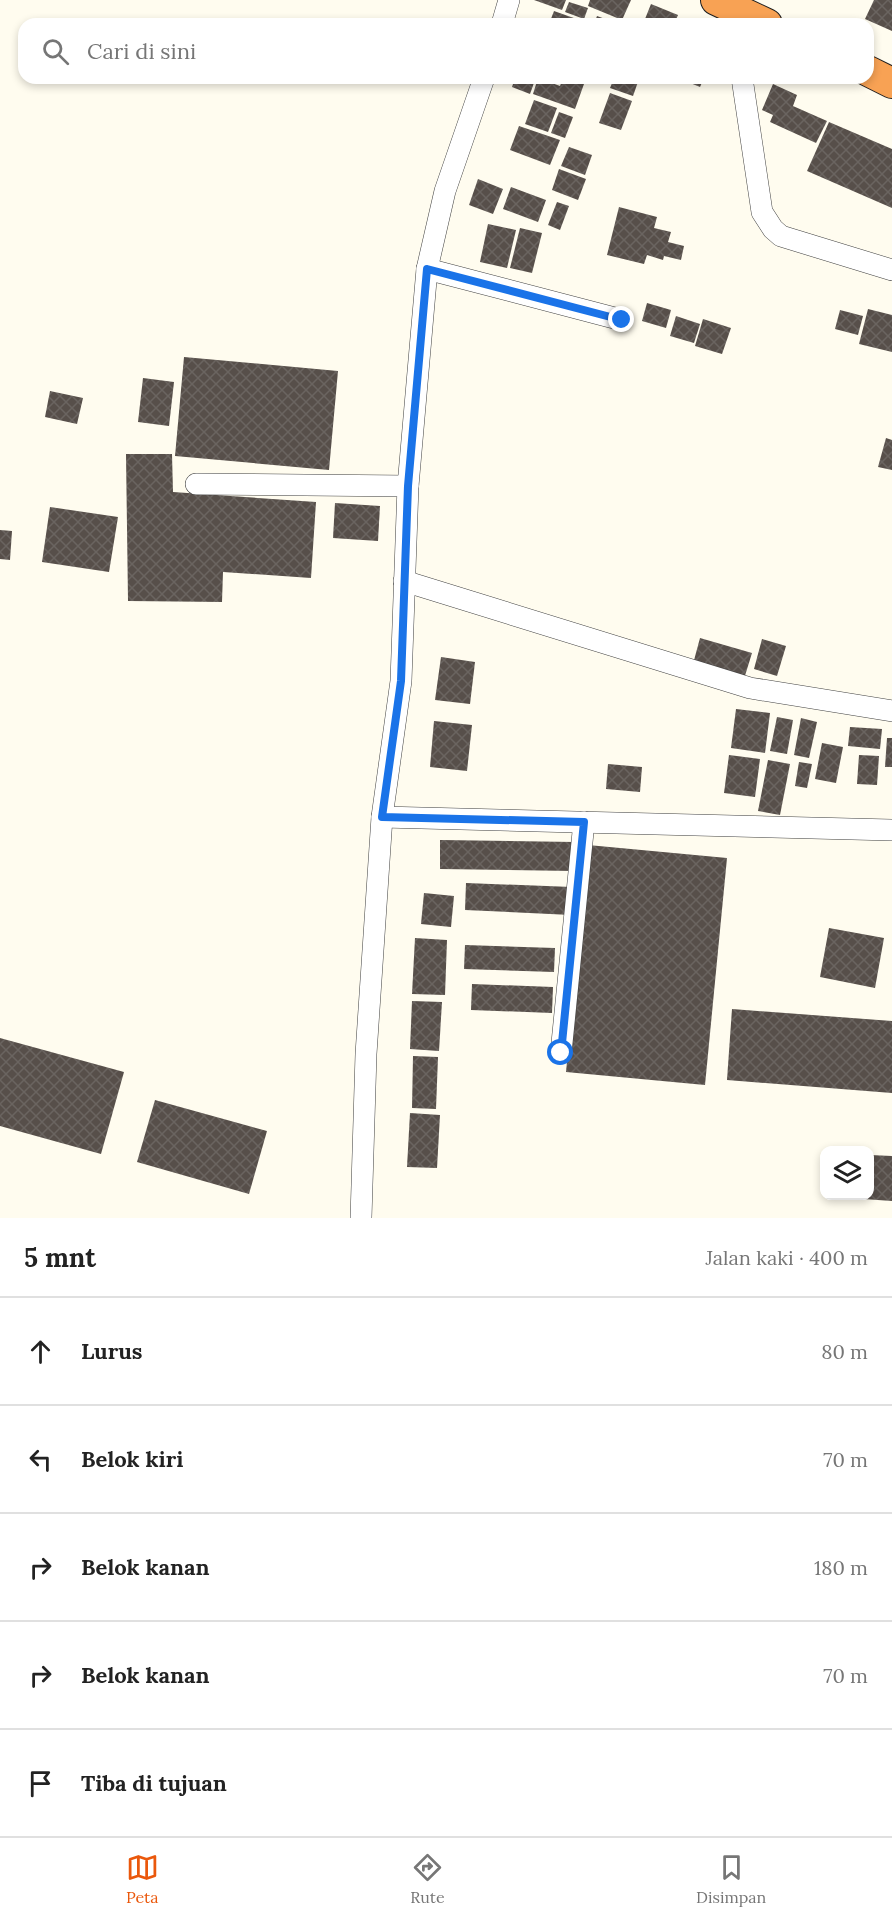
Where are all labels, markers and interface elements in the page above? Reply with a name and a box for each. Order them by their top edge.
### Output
search box [18,18,874,84]
icon: search [39,35,72,68]
text: Cari di sini [87,37,196,65]
route end [608,306,634,332]
route start [547,1039,573,1065]
map controls [820,1146,874,1200]
button: layers [820,1146,874,1200]
text: 5 mnt [24,1241,96,1274]
text: Jalan kaki · 400 m [706,1245,868,1270]
icon: ahead [24,1335,57,1368]
text: Lurus [81,1337,143,1365]
text: 80 m [821,1339,868,1364]
icon: left [24,1443,57,1476]
text: Belok kiri [81,1445,183,1473]
text: 70 m [823,1447,868,1472]
icon: right [24,1551,57,1584]
text: Belok kanan [81,1553,210,1581]
text: 180 m [814,1555,868,1580]
icon: right [24,1659,57,1692]
text: Belok kanan [81,1661,210,1689]
text: 70 m [823,1663,868,1688]
icon: arrive [24,1767,57,1800]
text: Tiba di tujuan [81,1769,227,1797]
tab: Peta [126,1851,159,1907]
tab: Rute [410,1851,445,1907]
tab: Disimpan [696,1851,766,1907]

